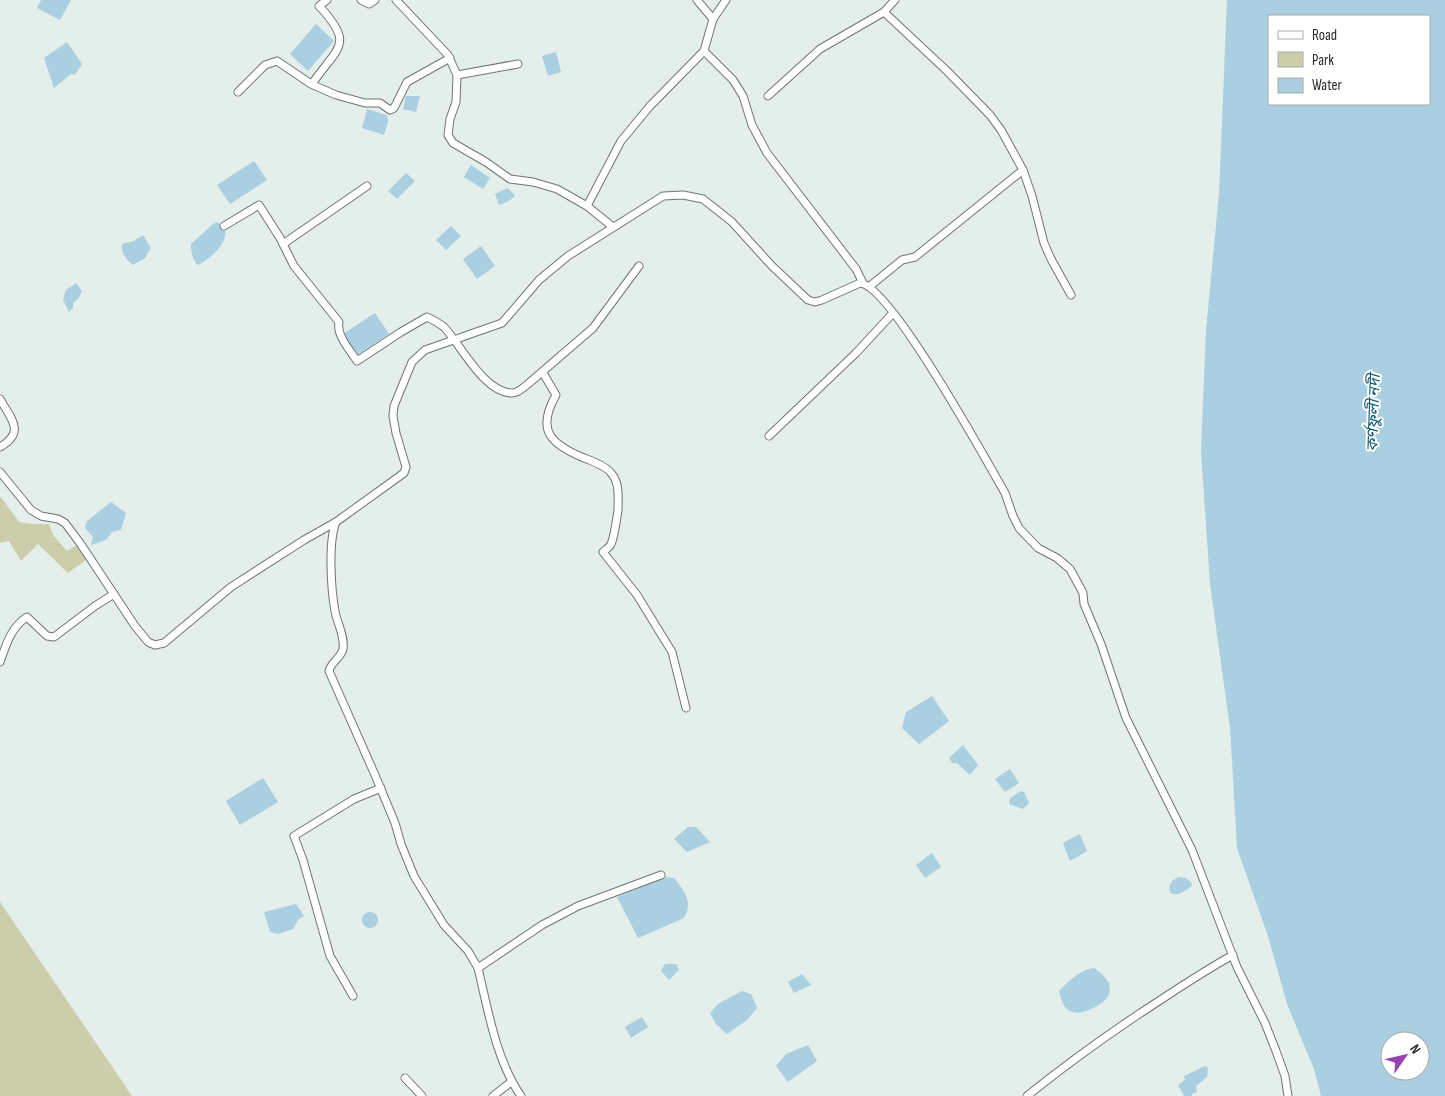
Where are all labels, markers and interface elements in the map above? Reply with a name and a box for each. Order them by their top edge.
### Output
legend [1268,15,1430,105]
text: Road [1312,26,1337,45]
text: Park [1312,51,1334,70]
text: Water [1312,76,1343,95]
water label: কর্ণফুলী নদী [1362,371,1385,452]
north arrow [1380,1031,1430,1081]
text: N [1406,1041,1425,1057]

